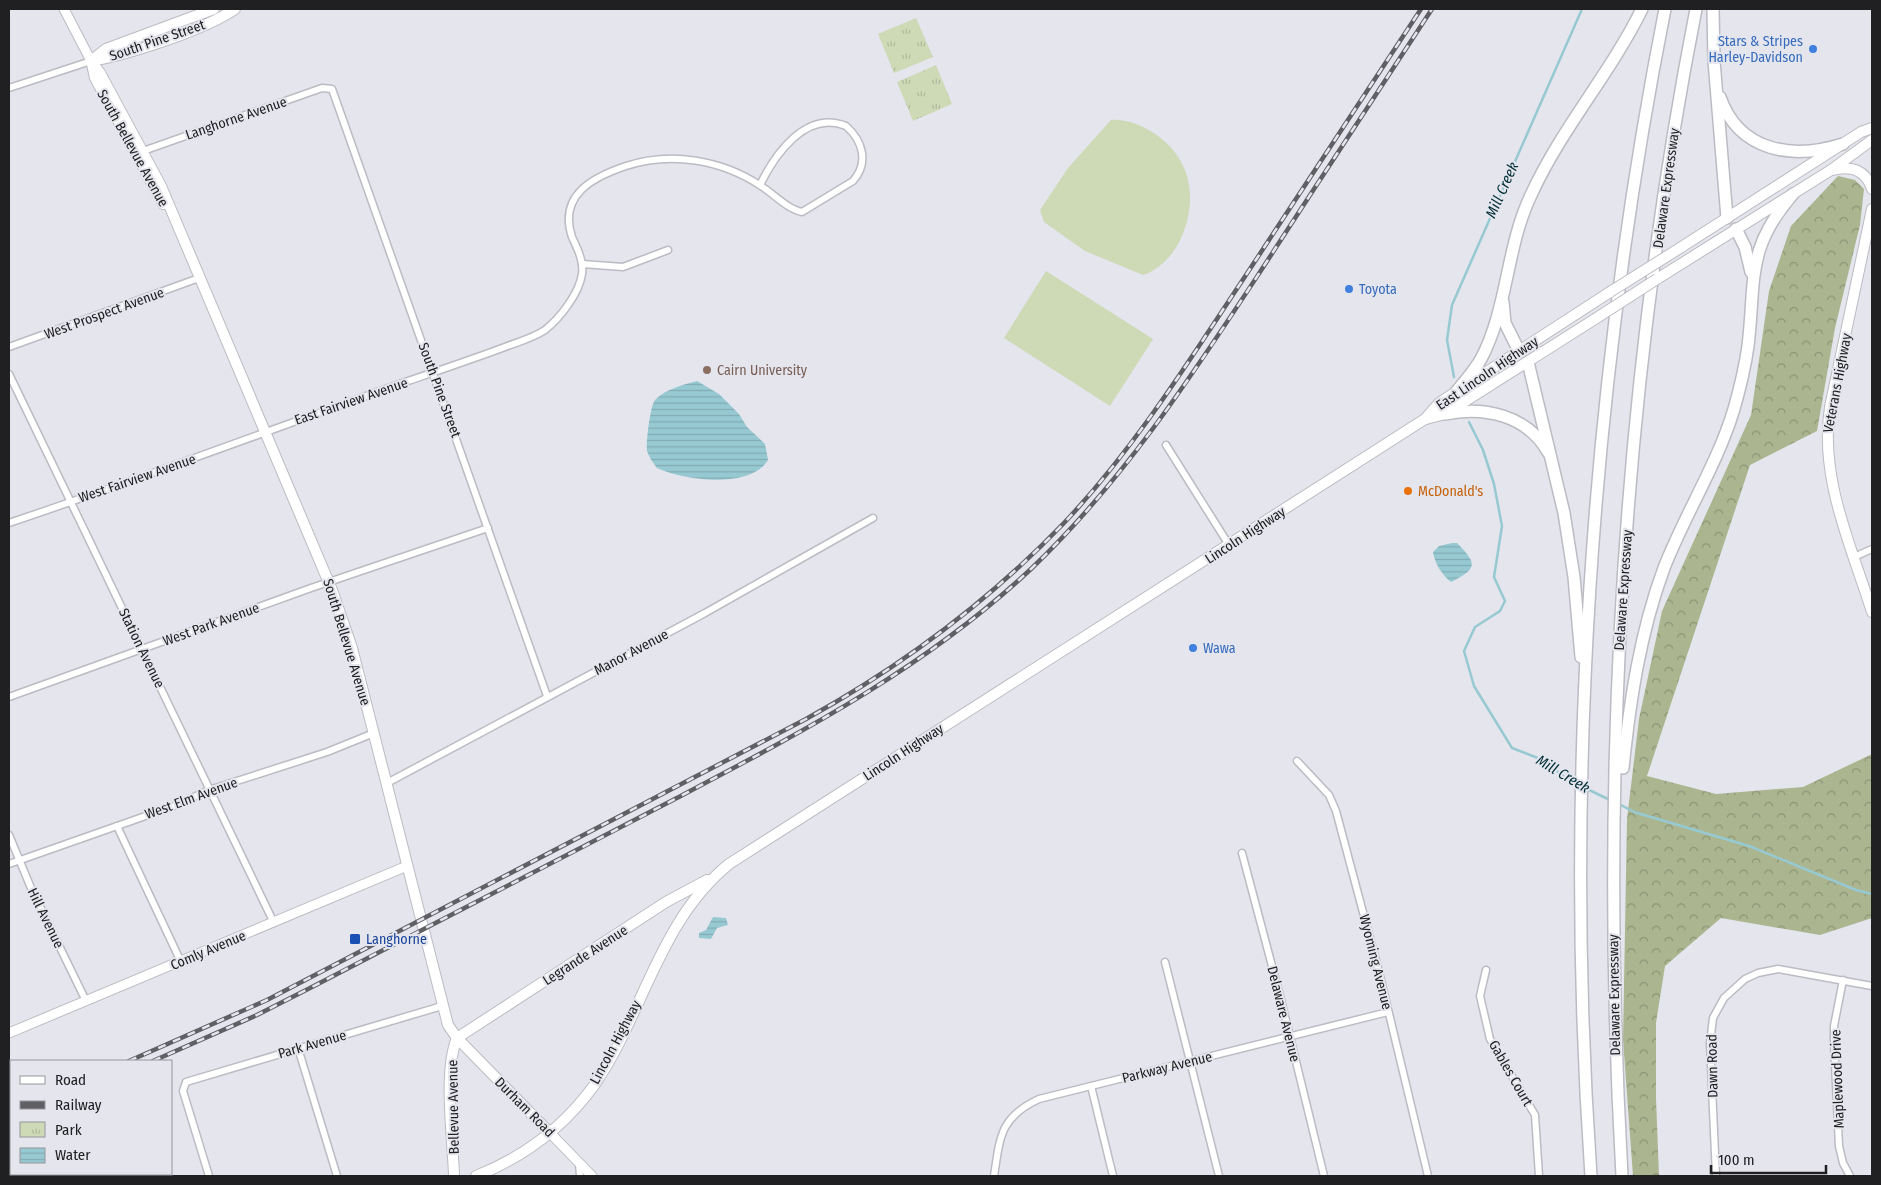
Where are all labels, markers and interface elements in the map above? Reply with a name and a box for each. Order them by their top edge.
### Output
street label: South Pine Street [107,16,207,65]
place label: Stars & Stripes Harley-Davidson [1708,33,1803,66]
marker: Stars & Stripes Harley-Davidson [1807,43,1819,55]
street label: South Bellevue Avenue [93,87,172,210]
street label: Langhorne Avenue [183,93,289,144]
street label: Delaware Expressway [1650,126,1683,249]
water label: Mill Creek [1482,159,1523,221]
place label: Toyota [1359,281,1397,298]
marker: Toyota [1343,283,1355,295]
street label: West Prospect Avenue [42,284,166,343]
street label: Veterans Highway [1820,331,1856,434]
street label: East Lincoln Highway [1433,333,1542,414]
street label: South Pine Street [414,340,465,440]
place label: Cairn University [717,362,808,379]
marker: Cairn University [701,364,713,376]
street label: East Fairview Avenue [292,374,410,429]
street label: West Fairview Avenue [76,450,198,507]
place label: McDonald's [1418,483,1483,500]
marker: McDonald's [1402,485,1414,497]
street label: Lincoln Highway [1202,503,1289,568]
street label: Delaware Expressway [1611,528,1636,651]
street label: South Bellevue Avenue [319,577,374,708]
street label: West Park Avenue [161,599,262,650]
street label: Station Avenue [115,606,168,691]
street label: Manor Avenue [591,626,671,679]
place label: Wawa [1203,640,1236,657]
marker: Wawa [1187,642,1199,654]
street label: Lincoln Highway [860,720,947,785]
water label: Mill Creek [1533,751,1594,797]
street label: West Elm Avenue [142,774,240,823]
street label: Hill Avenue [24,885,67,951]
street label: Wyoming Avenue [1355,913,1396,1012]
street label: Legrande Avenue [540,922,631,989]
street label: Comly Avenue [168,927,248,974]
place label: Langhorne [366,931,427,948]
marker: Langhorne [348,932,362,946]
street label: Delaware Expressway [1605,934,1624,1056]
street label: Delaware Avenue [1263,964,1304,1064]
street label: Lincoln Highway [586,997,645,1087]
street label: Park Avenue [276,1027,348,1062]
street label: Maplewood Drive [1827,1029,1848,1129]
street label: Dawn Road [1703,1034,1722,1098]
street label: Gables Court [1485,1037,1536,1110]
street label: Parkway Avenue [1120,1048,1214,1087]
street label: Bellevue Avenue [444,1059,463,1154]
legend [10,1060,172,1175]
text: Road [55,1071,86,1089]
street label: Durham Road [491,1074,558,1141]
text: Railway [55,1096,102,1114]
text: Park [55,1121,82,1139]
scale bar [1711,1142,1826,1174]
text: Water [55,1146,91,1164]
text: 100 m [1718,1151,1755,1169]

